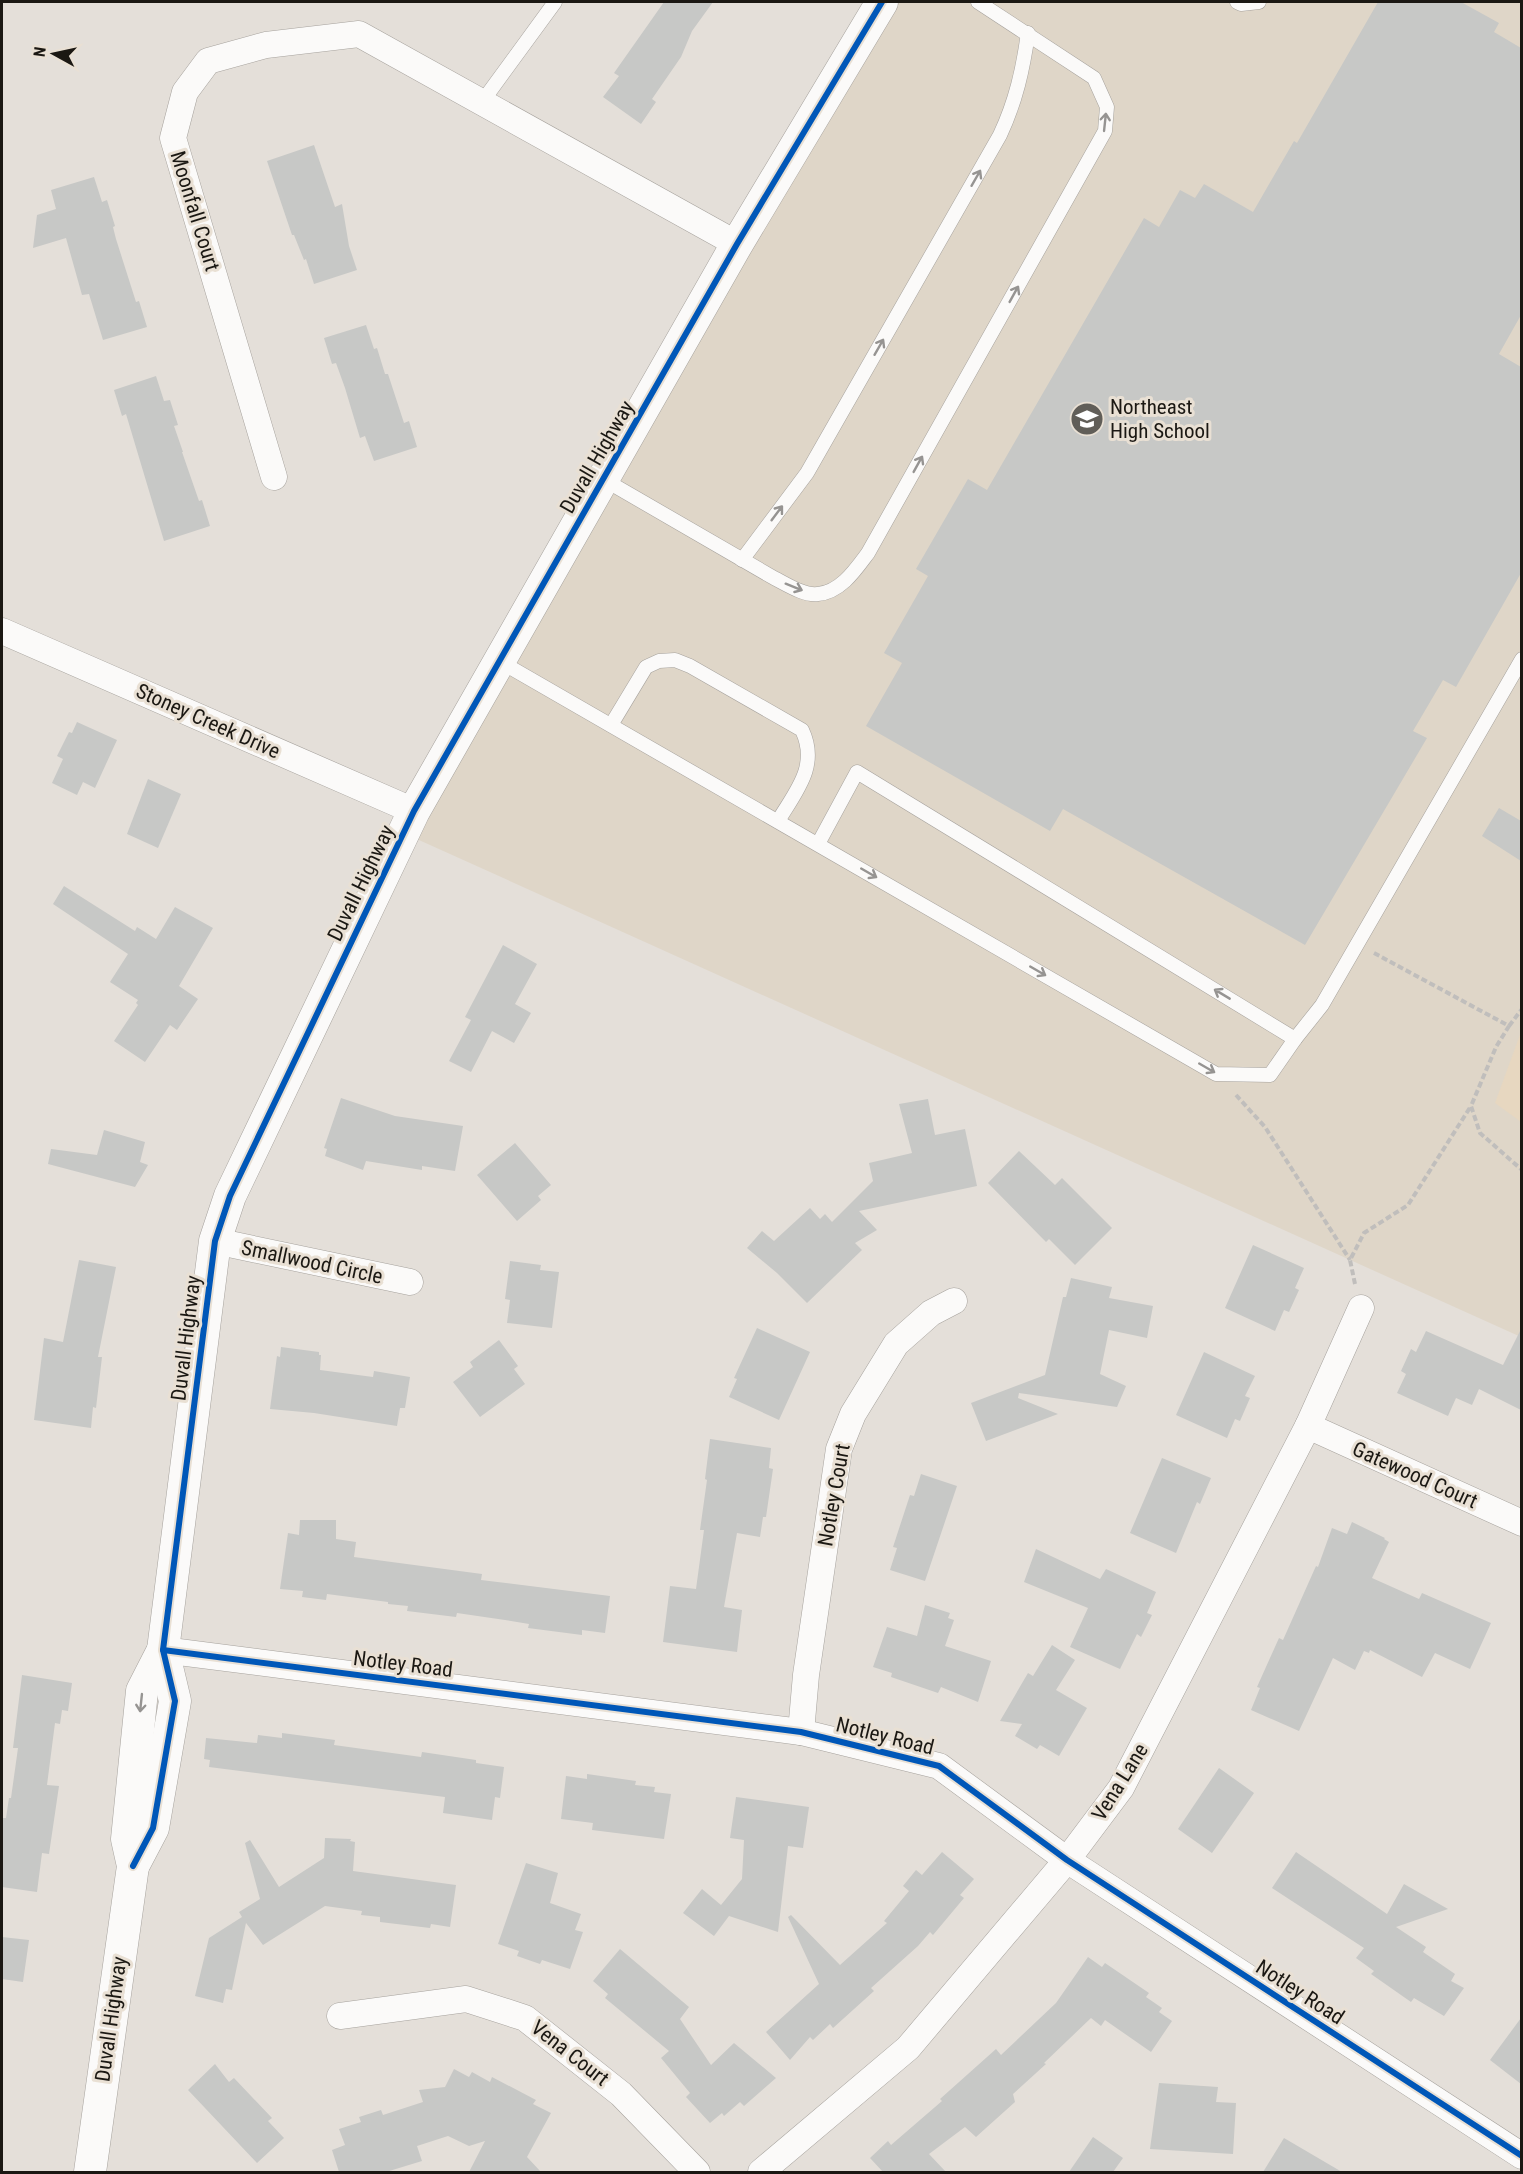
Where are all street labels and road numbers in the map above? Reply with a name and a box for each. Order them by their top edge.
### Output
street label: Moonfall Court [165,148,225,274]
street label: Duvall Highway [555,396,639,518]
street label: Stoney Creek Drive [132,679,284,764]
street label: Duvall Highway [323,821,400,945]
street label: Smallwood Circle [239,1235,385,1289]
street label: Duvall Highway [166,1274,206,1402]
street label: Gatewood Court [1349,1437,1481,1513]
street label: Notley Court [813,1442,855,1548]
street label: Notley Road [352,1646,454,1682]
street label: Notley Road [834,1712,936,1760]
street label: Vena Lane [1087,1739,1153,1825]
street label: Duvall Highway [90,1955,132,2083]
street label: Notley Road [1252,1955,1348,2029]
street label: Vena Court [526,2015,614,2091]

